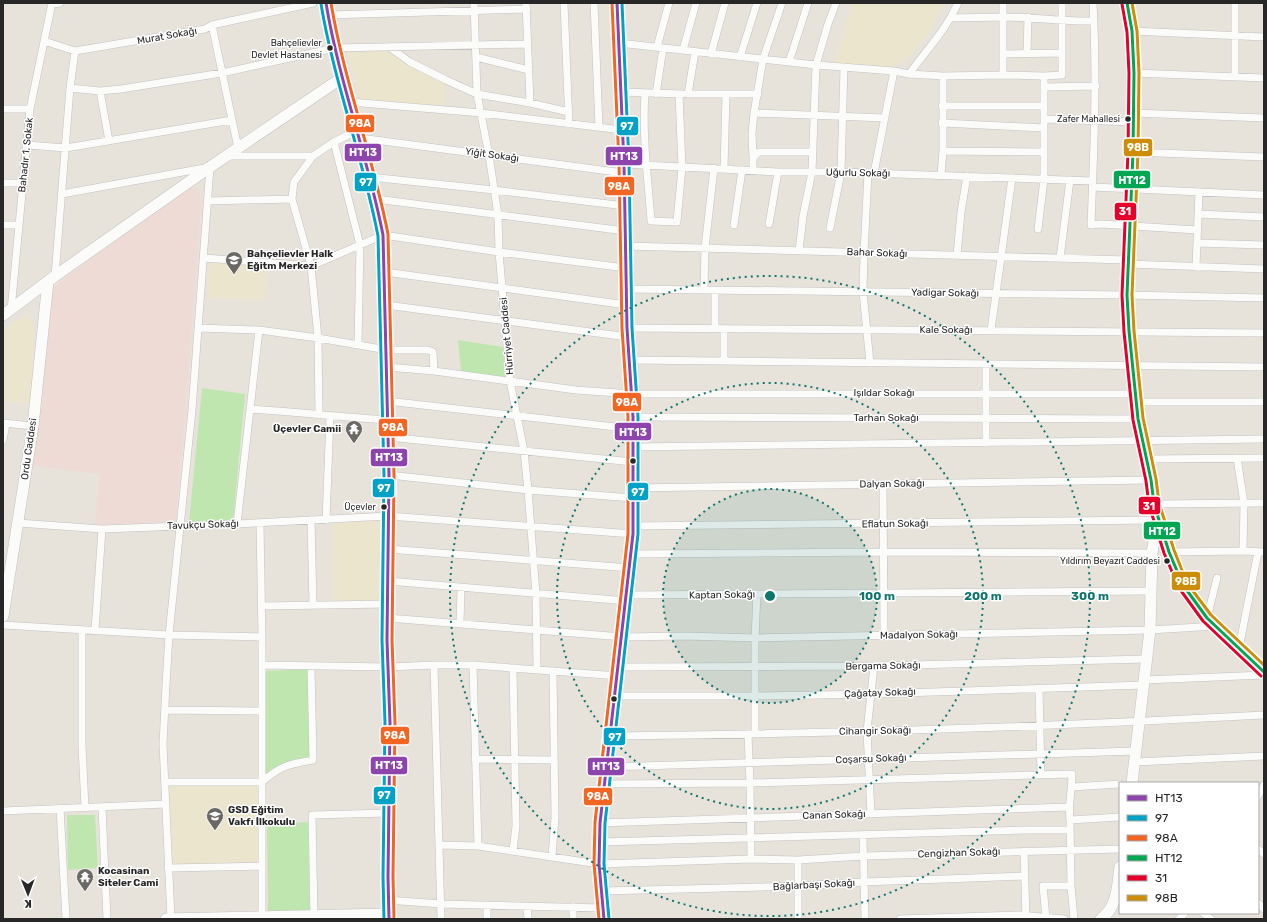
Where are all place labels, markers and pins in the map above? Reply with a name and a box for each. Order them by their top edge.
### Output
place label: Bahçelievler Devlet Hastanesi [251,38,323,60]
marker: Bahçelievler Devlet Hastanesi [325,43,335,53]
place label: Zafer Mahallesi [1057,114,1120,124]
marker: Zafer Mahallesi [1123,114,1133,124]
place label: Bahçelievler Halk Eğitm Merkezi [247,248,333,272]
school or university icon: Bahçelievler Halk Eğitm Merkezi [224,250,244,275]
temple icon: Üçevler Camii [344,419,364,444]
place label: Üçevler Camii [273,423,341,435]
unlabelled marker [628,456,638,466]
place label: Üçevler [344,502,377,512]
marker: Üçevler [379,502,389,512]
place label: Yıldırım Beyazıt Caddesi [1060,556,1160,566]
marker: Yıldırım Beyazıt Caddesi [1162,556,1172,566]
centre of rings [763,589,777,603]
unlabelled marker [609,694,619,704]
place label: GSD Eğitim Vakfı İlkokulu [228,804,295,828]
school or university icon: GSD Eğitim Vakfı İlkokulu [205,806,225,831]
place label: Kocasinan Siteler Cami [98,865,158,889]
temple icon: Kocasinan Siteler Cami [75,867,95,892]

